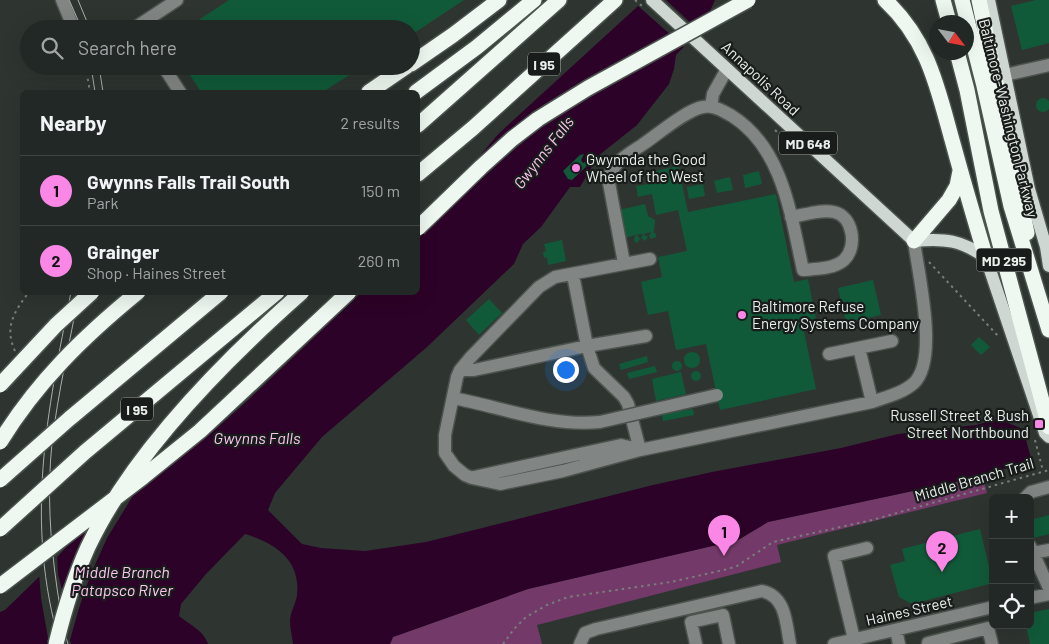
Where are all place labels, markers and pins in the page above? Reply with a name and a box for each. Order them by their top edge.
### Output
place label: Gwynnda the Good Wheel of the West [586,150,706,185]
marker: Gwynnda the Good Wheel of the West [570,162,582,174]
place label: Baltimore Refuse Energy Systems Company [752,297,919,332]
marker: Baltimore Refuse Energy Systems Company [736,309,748,321]
place label: Russell Street & Bush Street Northbound [890,406,1029,441]
marker: Russell Street & Bush Street Northbound [1033,418,1045,430]
pin: 1 [708,515,740,556]
pin: 2 [926,531,958,572]

